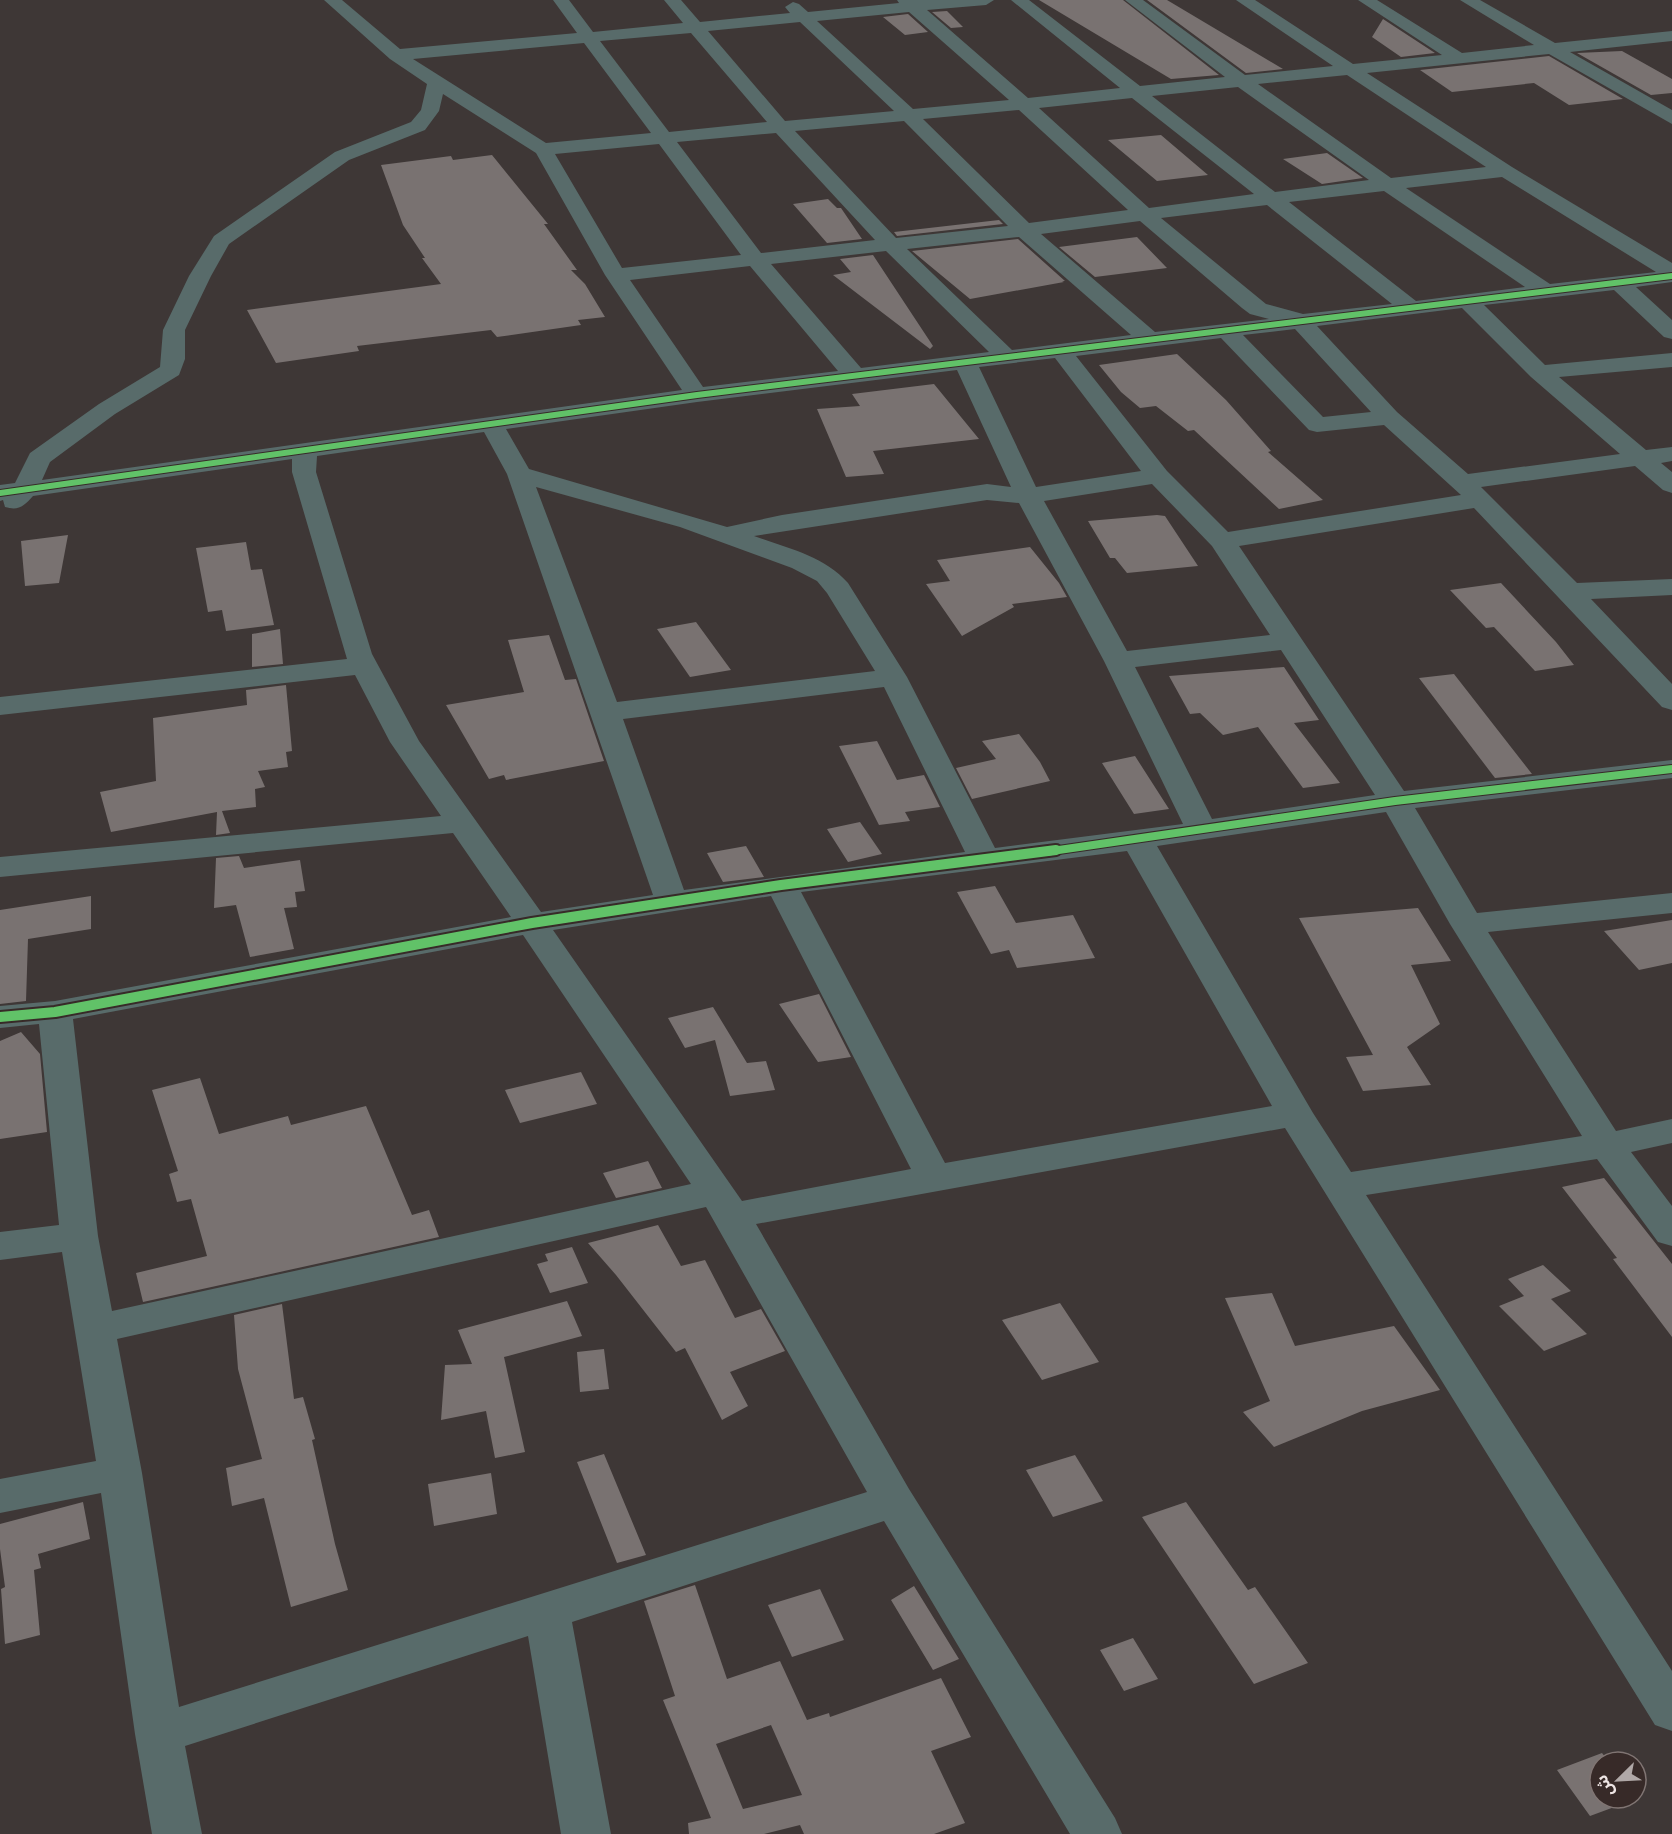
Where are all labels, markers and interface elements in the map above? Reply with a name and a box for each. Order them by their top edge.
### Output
north arrow [1588,1750,1648,1810]
text: ش [1592,1772,1618,1800]

